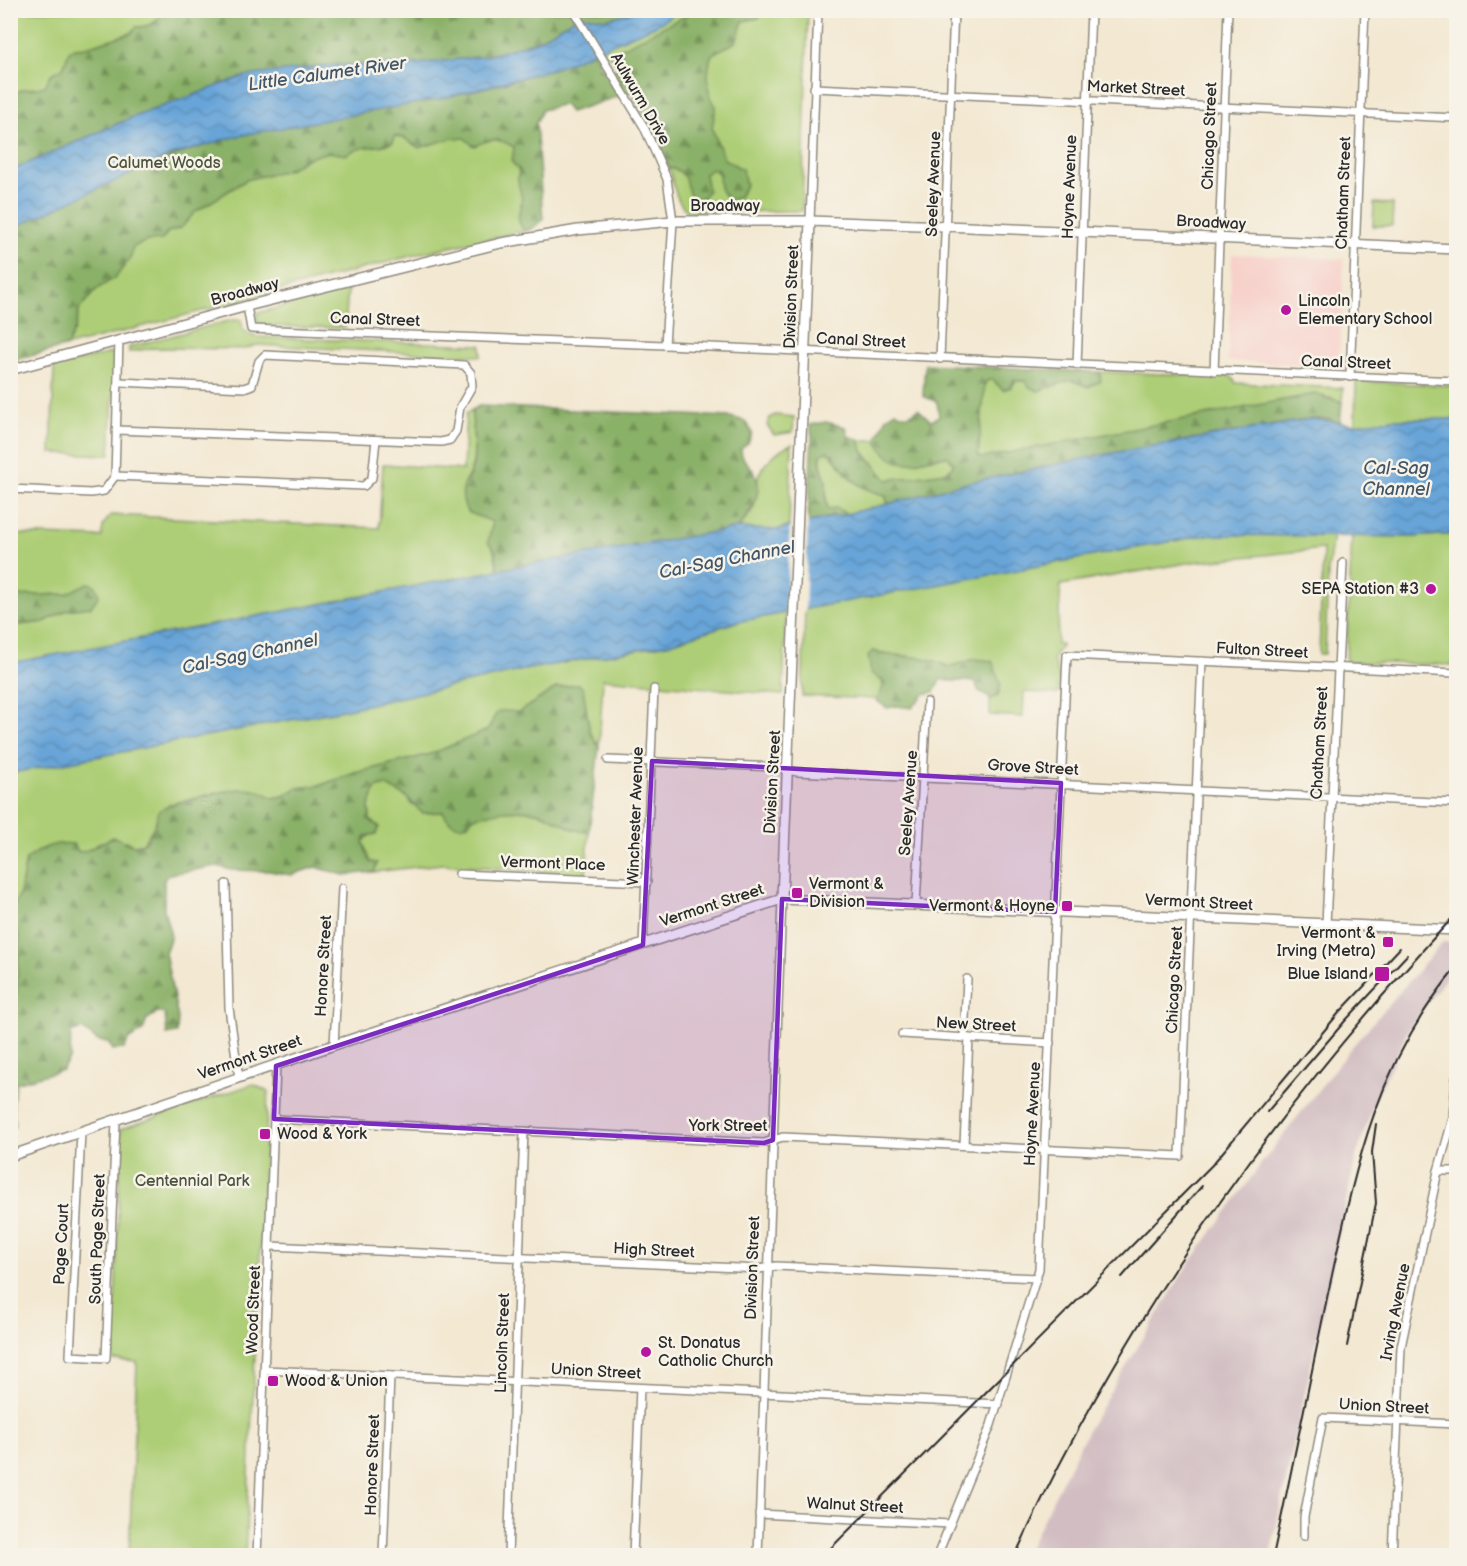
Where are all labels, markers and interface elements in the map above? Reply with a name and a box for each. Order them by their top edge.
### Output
street label: Aulwurm Drive [606,50,674,149]
water label: Little Calumet River [247,52,409,95]
street label: Market Street [1086,77,1186,101]
street label: Chicago Street [1199,82,1221,190]
street label: Seeley Avenue [923,130,945,237]
street label: Hoyne Avenue [1059,134,1081,239]
street label: Chatham Street [1333,136,1355,250]
park label: Calumet Woods [107,154,221,173]
street label: Broadway [690,197,761,216]
street label: Broadway [1176,212,1247,234]
street label: Division Street [781,245,803,349]
street label: Broadway [209,274,282,310]
place label: Lincoln Elementary School [1298,292,1432,329]
marker: Lincoln Elementary School [1279,303,1293,317]
street label: Canal Street [330,309,420,331]
street label: Canal Street [816,329,907,353]
street label: Canal Street [1301,352,1391,374]
water label: Cal-Sag Channel [1362,458,1431,500]
water label: Cal-Sag Channel [657,536,798,583]
place label: SEPA Station #3 [1302,580,1419,599]
marker: SEPA Station #3 [1424,582,1438,596]
water label: Cal-Sag Channel [180,629,321,679]
street label: Fulton Street [1215,639,1309,663]
street label: Chatham Street [1308,686,1332,800]
street label: Division Street [761,729,785,834]
street label: Winchester Avenue [624,746,648,886]
street label: Seeley Avenue [896,749,922,856]
street label: Grove Street [987,756,1079,780]
street label: Vermont Place [500,853,606,875]
place label: Vermont & Division [809,875,884,912]
street label: Vermont Street [658,880,766,932]
marker: Vermont & Division [790,886,804,900]
street label: Vermont Street [1145,891,1254,915]
place label: Vermont & Hoyne [929,897,1056,916]
marker: Vermont & Hoyne [1060,899,1074,913]
street label: Honore Street [312,915,336,1017]
place label: Vermont & Irving (Metra) [1277,924,1376,961]
street label: Chicago Street [1163,926,1187,1034]
marker: Vermont & Irving (Metra) [1381,935,1395,949]
place label: Blue Island [1287,965,1368,984]
marker: Blue Island [1373,965,1391,983]
street label: New Street [935,1013,1017,1037]
street label: Vermont Street [196,1031,304,1085]
street label: Hoyne Avenue [1021,1061,1045,1167]
street label: York Street [688,1117,767,1136]
place label: Wood & York [277,1125,367,1144]
marker: Wood & York [258,1127,272,1141]
park label: Centennial Park [135,1172,249,1191]
street label: South Page Street [86,1173,110,1305]
street label: Page Court [50,1203,74,1285]
street label: Division Street [742,1216,764,1320]
street label: High Street [613,1239,695,1263]
street label: Irving Avenue [1377,1261,1415,1362]
street label: Wood Street [243,1265,265,1355]
street label: Lincoln Street [492,1293,514,1393]
place label: St. Donatus Catholic Church [658,1334,773,1371]
marker: St. Donatus Catholic Church [639,1345,653,1359]
street label: Union Street [550,1360,642,1384]
place label: Wood & Union [285,1372,388,1391]
marker: Wood & Union [266,1374,280,1388]
street label: Union Street [1338,1395,1430,1419]
street label: Honore Street [362,1414,384,1516]
street label: Walnut Street [806,1494,904,1518]

